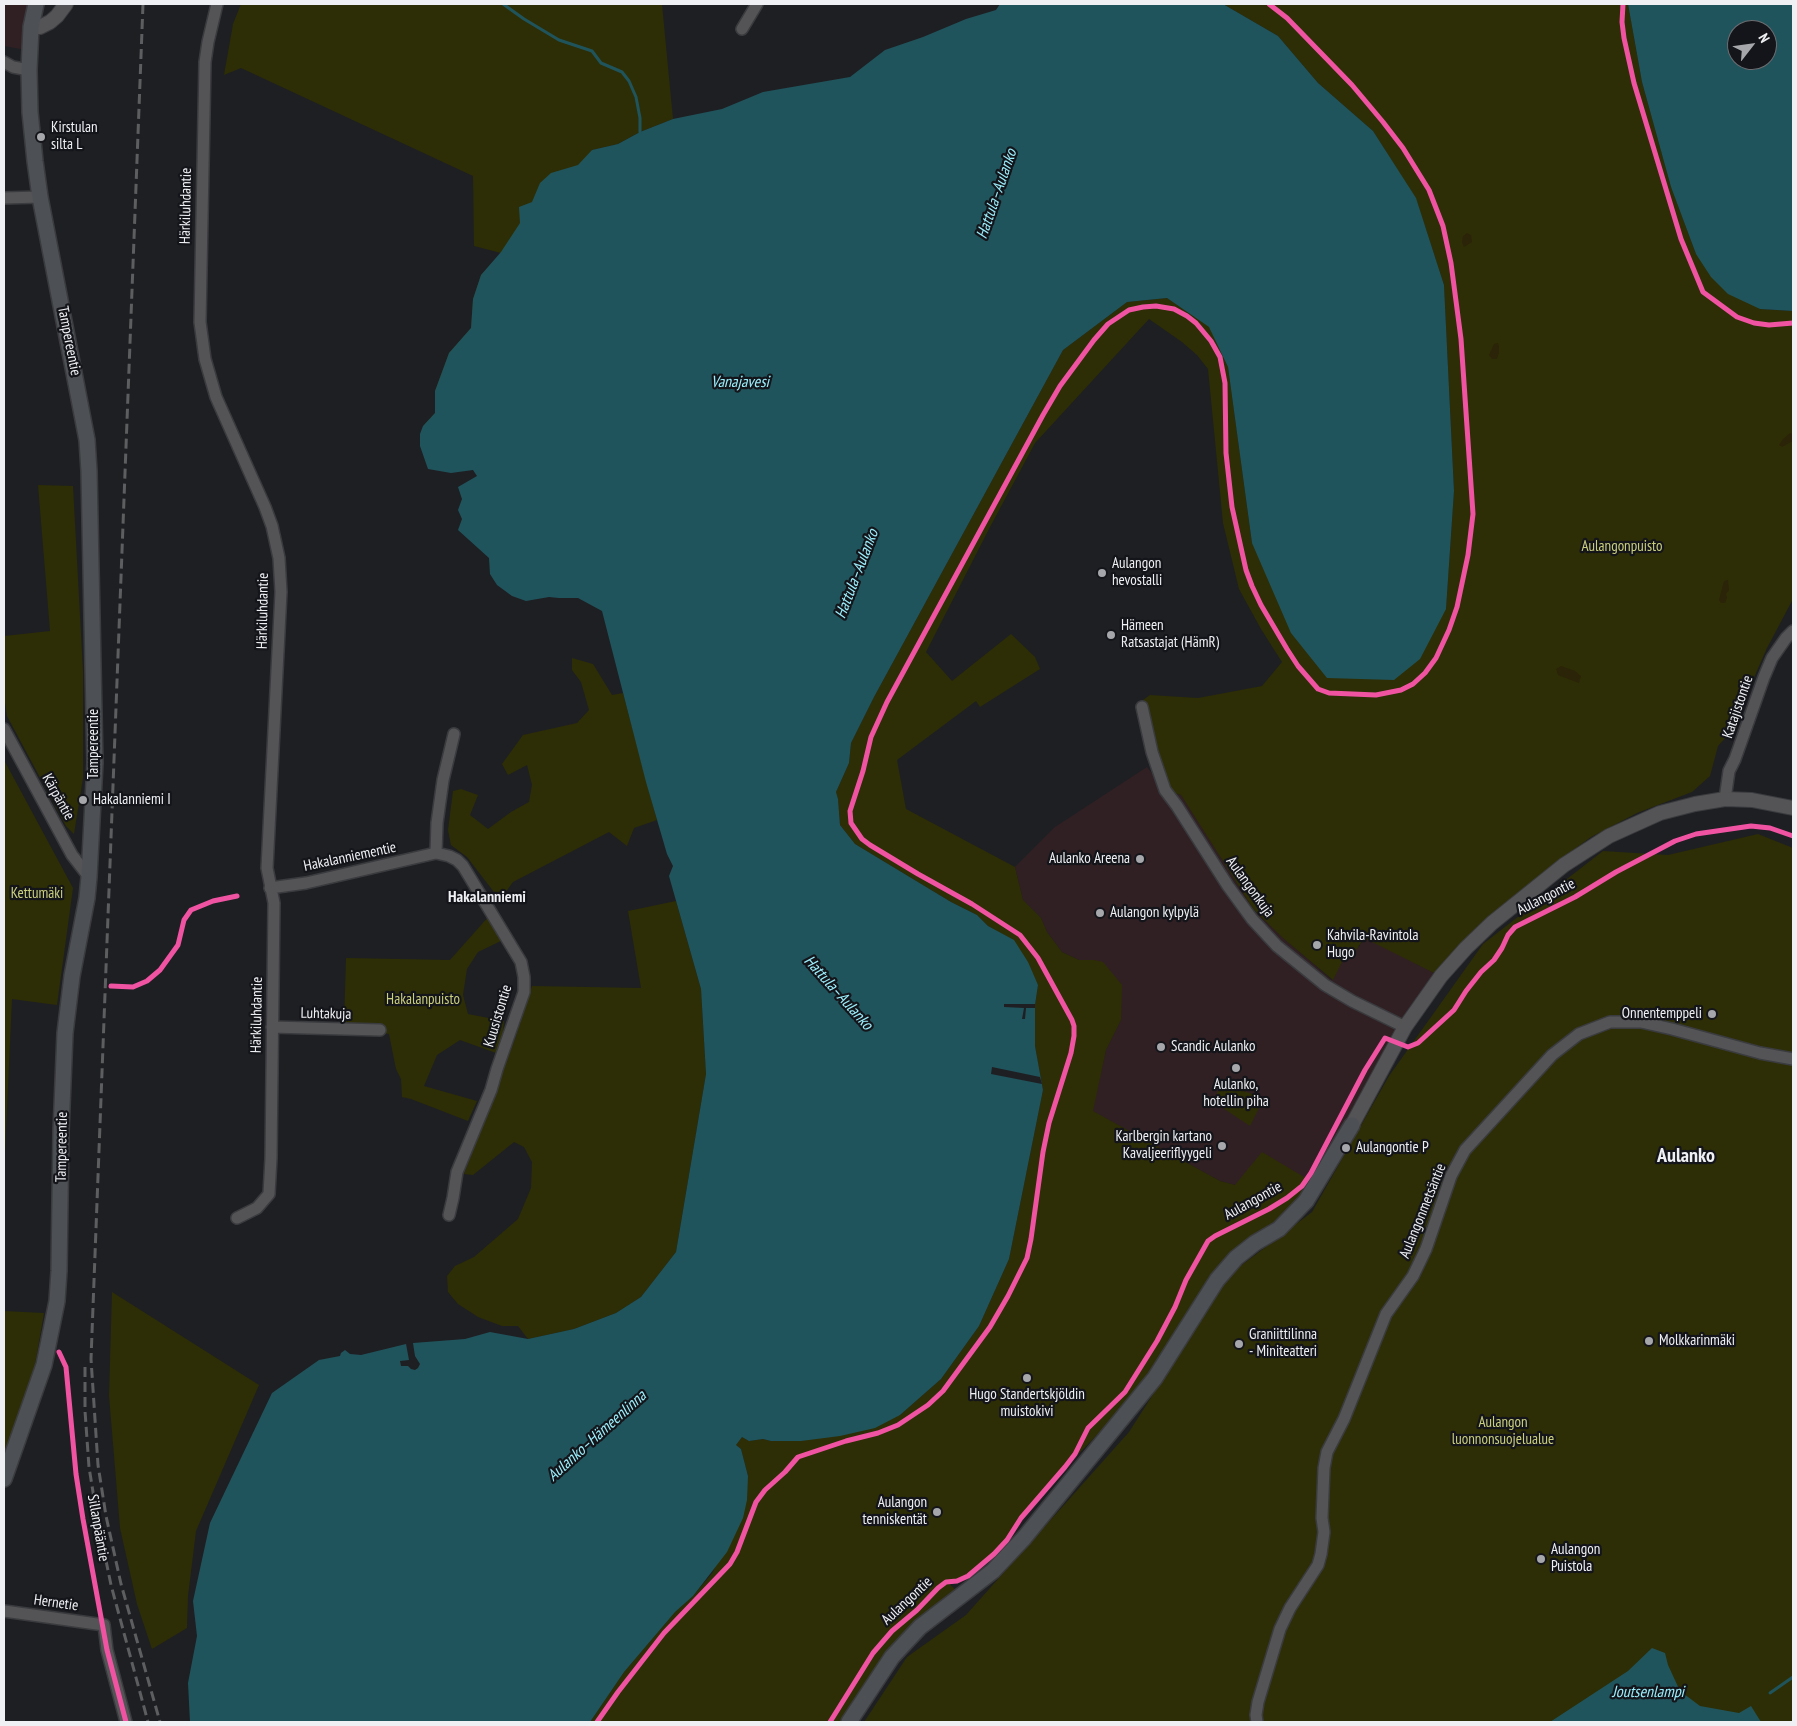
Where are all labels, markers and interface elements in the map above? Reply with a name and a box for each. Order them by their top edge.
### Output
north arrow [1727,20,1777,70]
text: N [1754,30,1774,46]
place label: Kirstulan silta L [51,119,98,154]
marker: Kirstulan silta L [35,131,47,143]
water label: Hattula–Aulanko [973,147,1021,241]
street label: Härkiluhdantie [176,168,196,244]
street label: Tampereentie [53,305,85,377]
water label: Vanajavesi [711,372,769,392]
water label: Hattula–Aulanko [831,527,883,621]
park label: Aulangonpuisto [1581,538,1663,556]
place label: Aulangon hevostalli [1112,555,1162,590]
marker: Aulangon hevostalli [1096,567,1108,579]
street label: Härkiluhdantie [253,573,273,649]
place label: Hämeen Ratsastajat (HämR) [1121,617,1219,652]
marker: Hämeen Ratsastajat (HämR) [1105,629,1117,641]
street label: Katajistontie [1719,673,1757,741]
street label: Tampereentie [85,709,103,779]
street label: Kärpäntie [38,771,78,823]
place label: Hakalanniemi I [93,791,171,809]
marker: Hakalanniemi I [77,794,89,806]
street label: Hakalanniementie [302,838,398,876]
place label: Aulanko Areena [1049,850,1130,868]
marker: Aulanko Areena [1134,853,1146,865]
street label: Aulangonkuja [1222,853,1278,921]
street label: Aulangontie [1514,875,1578,919]
park label: Kettumäki [11,885,63,903]
district label: Hakalanniemi [448,887,526,907]
place label: Aulangon kylpylä [1110,904,1199,922]
marker: Aulangon kylpylä [1094,907,1106,919]
place label: Kahvila-Ravintola Hugo [1327,927,1418,962]
marker: Kahvila-Ravintola Hugo [1311,939,1323,951]
water label: Hattula–Aulanko [799,952,877,1034]
street label: Härkiluhdantie [247,977,267,1053]
street label: Kuusistontie [480,983,516,1049]
park label: Hakalanpuisto [386,991,460,1009]
street label: Luhtakuja [300,1005,352,1023]
place label: Onnentemppeli [1622,1005,1702,1023]
marker: Onnentemppeli [1706,1008,1718,1020]
place label: Scandic Aulanko [1171,1038,1255,1056]
marker: Scandic Aulanko [1155,1041,1167,1053]
marker: Aulanko, hotellin piha [1230,1062,1242,1074]
place label: Aulanko, hotellin piha [1203,1076,1269,1111]
street label: Tampereentie [52,1112,72,1182]
place label: Karlbergin kartano Kavaljeeriflyygeli [1116,1128,1212,1163]
place label: Aulangontie P [1356,1139,1429,1157]
marker: Karlbergin kartano Kavaljeeriflyygeli [1216,1140,1228,1152]
marker: Aulangontie P [1340,1142,1352,1154]
district label: Aulanko [1657,1144,1715,1168]
street label: Aulangonmetsäntie [1396,1161,1450,1261]
street label: Aulangontie [1221,1178,1285,1224]
place label: Graniittilinna - Miniteatteri [1249,1326,1317,1361]
place label: Molkkarinmäki [1659,1332,1735,1350]
marker: Molkkarinmäki [1643,1335,1655,1347]
marker: Graniittilinna - Miniteatteri [1233,1338,1245,1350]
marker: Hugo Standertskjöldin muistokivi [1021,1372,1033,1384]
place label: Hugo Standertskjöldin muistokivi [969,1386,1085,1421]
water label: Aulanko–Hämeenlinna [544,1387,650,1485]
park label: Aulangon luonnonsuojelualue [1452,1414,1554,1449]
street label: Sillanpääntie [83,1493,113,1563]
place label: Aulangon tenniskentät [863,1494,927,1529]
marker: Aulangon tenniskentät [931,1506,943,1518]
place label: Aulangon Puistola [1551,1541,1600,1576]
marker: Aulangon Puistola [1535,1553,1547,1565]
street label: Aulangontie [878,1573,936,1629]
street label: Hernetie [33,1591,79,1615]
water label: Joutsenlampi [1612,1682,1684,1702]

